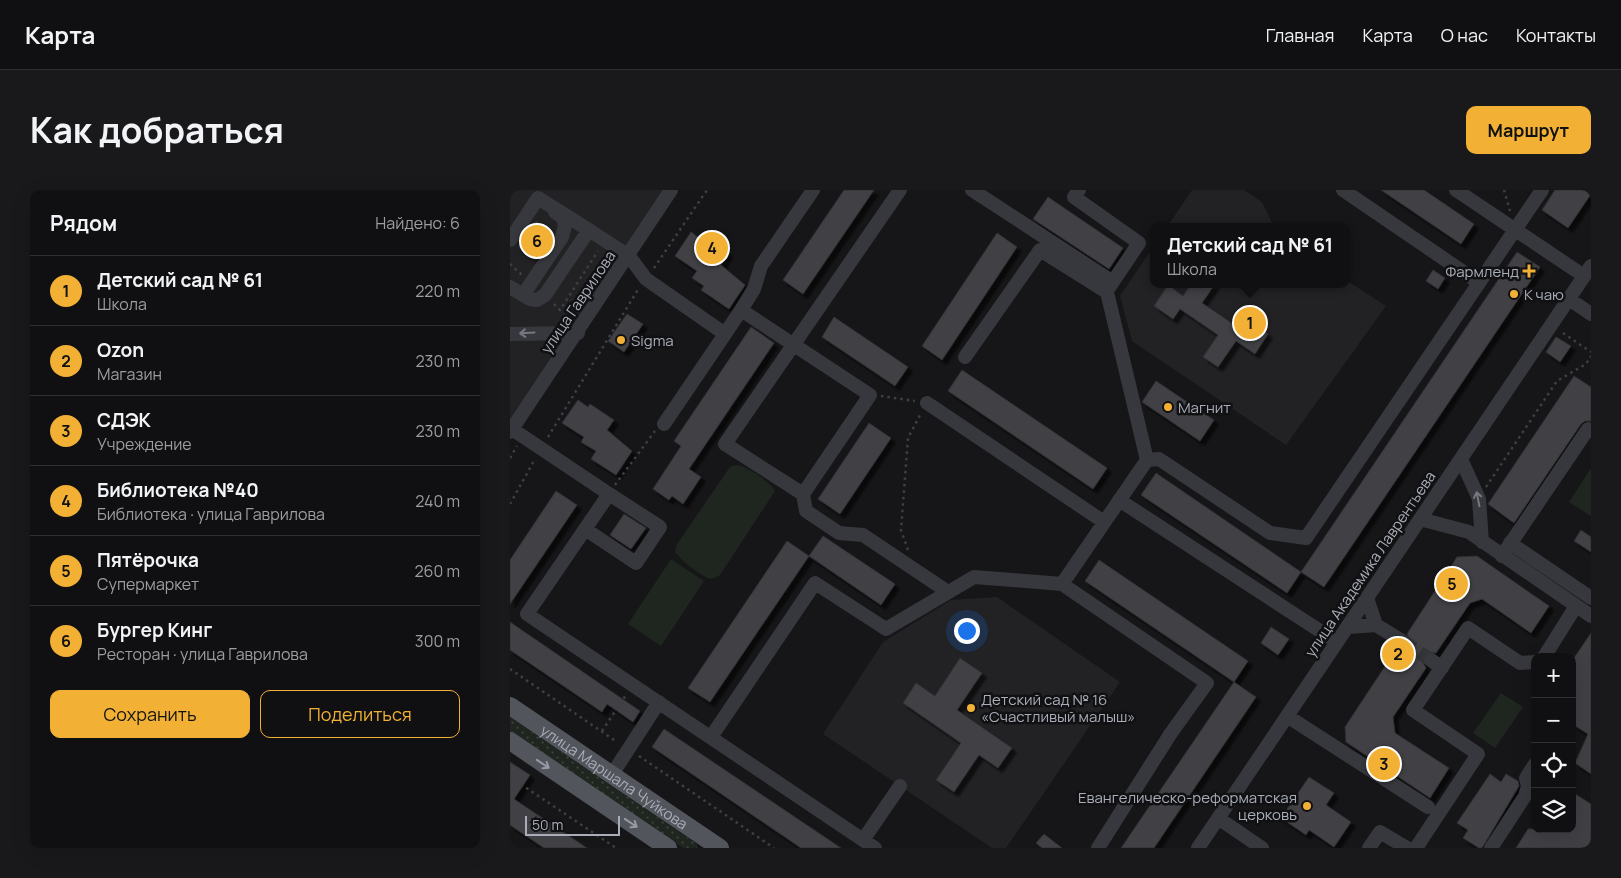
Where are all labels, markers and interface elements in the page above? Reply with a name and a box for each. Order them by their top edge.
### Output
text: Карта [25,18,95,51]
text: Главная [1266,23,1335,47]
text: Карта [1363,23,1413,47]
text: О нас [1441,23,1488,47]
text: Контакты [1516,23,1596,47]
text: Как добраться [30,106,284,154]
button: Маршрут [1466,106,1591,154]
text: Рядом [50,209,117,237]
text: Найдено: 6 [375,212,460,234]
pin: 6 [521,222,553,260]
popup [1150,223,1350,288]
pin: 4 [696,229,728,267]
text: Детский сад № 61 [1167,232,1333,258]
street label: улица Гаврилова [536,246,620,358]
text: Школа [1167,258,1217,280]
place label: Фармленд [1446,261,1519,282]
marker: Фармленд [1523,265,1535,277]
text: Детский сад № 61 [97,267,263,293]
text: 1 [62,280,70,302]
text: 220 m [415,280,460,302]
place label: К чаю [1524,284,1564,305]
marker: К чаю [1508,288,1520,300]
text: Школа [97,293,147,315]
pin: 1 [1234,304,1266,342]
one-way arrow [519,328,535,338]
place label: Sigma [631,330,674,351]
marker: Sigma [615,334,627,346]
text: Ozon [97,337,144,363]
text: 2 [61,350,71,372]
text: 230 m [416,350,460,372]
text: Магазин [97,363,162,385]
place label: Магнит [1178,397,1231,418]
marker: Магнит [1162,401,1174,413]
text: СДЭК [97,407,151,433]
text: 3 [61,420,71,442]
text: 230 m [416,420,460,442]
text: Учреждение [97,433,192,455]
street label: улица Академика Лаврентьева [1300,467,1440,661]
text: Библиотека №40 [97,477,259,503]
text: 4 [61,490,71,512]
text: 240 m [415,490,460,512]
one-way arrow [1472,491,1482,507]
text: Библиотека · улица Гаврилова [97,503,325,525]
text: Пятёрочка [97,547,199,573]
text: 5 [61,560,71,582]
text: 260 m [414,560,460,582]
pin: 5 [1436,565,1468,603]
text: Супермаркет [97,573,199,595]
text: Бургер Кинг [97,617,212,643]
your location [954,618,980,644]
text: 6 [61,630,71,652]
text: 300 m [415,630,460,652]
pin: 2 [1382,635,1414,673]
text: Ресторан · улица Гаврилова [97,643,308,665]
map controls [1531,653,1576,833]
button: + [1531,653,1576,698]
place label: Детский сад № 16 «Счастливый малыш» [981,689,1135,727]
button: Сохранить [50,690,250,738]
button: Поделиться [260,690,460,738]
button: − [1531,698,1576,743]
marker: Детский сад № 16 «Счастливый малыш» [965,702,977,714]
street label: улица Маршала Чуйкова [537,719,692,834]
button: locate [1531,743,1576,788]
pin: 3 [1368,745,1400,783]
one-way arrow [536,758,550,769]
place label: Евангелическо-реформатская церковь [1078,787,1297,825]
button: layers [1531,788,1576,833]
marker: Евангелическо-реформатская церковь [1301,800,1313,812]
scale bar [525,813,620,836]
text: 50 m [532,815,563,834]
one-way arrow [624,818,638,828]

